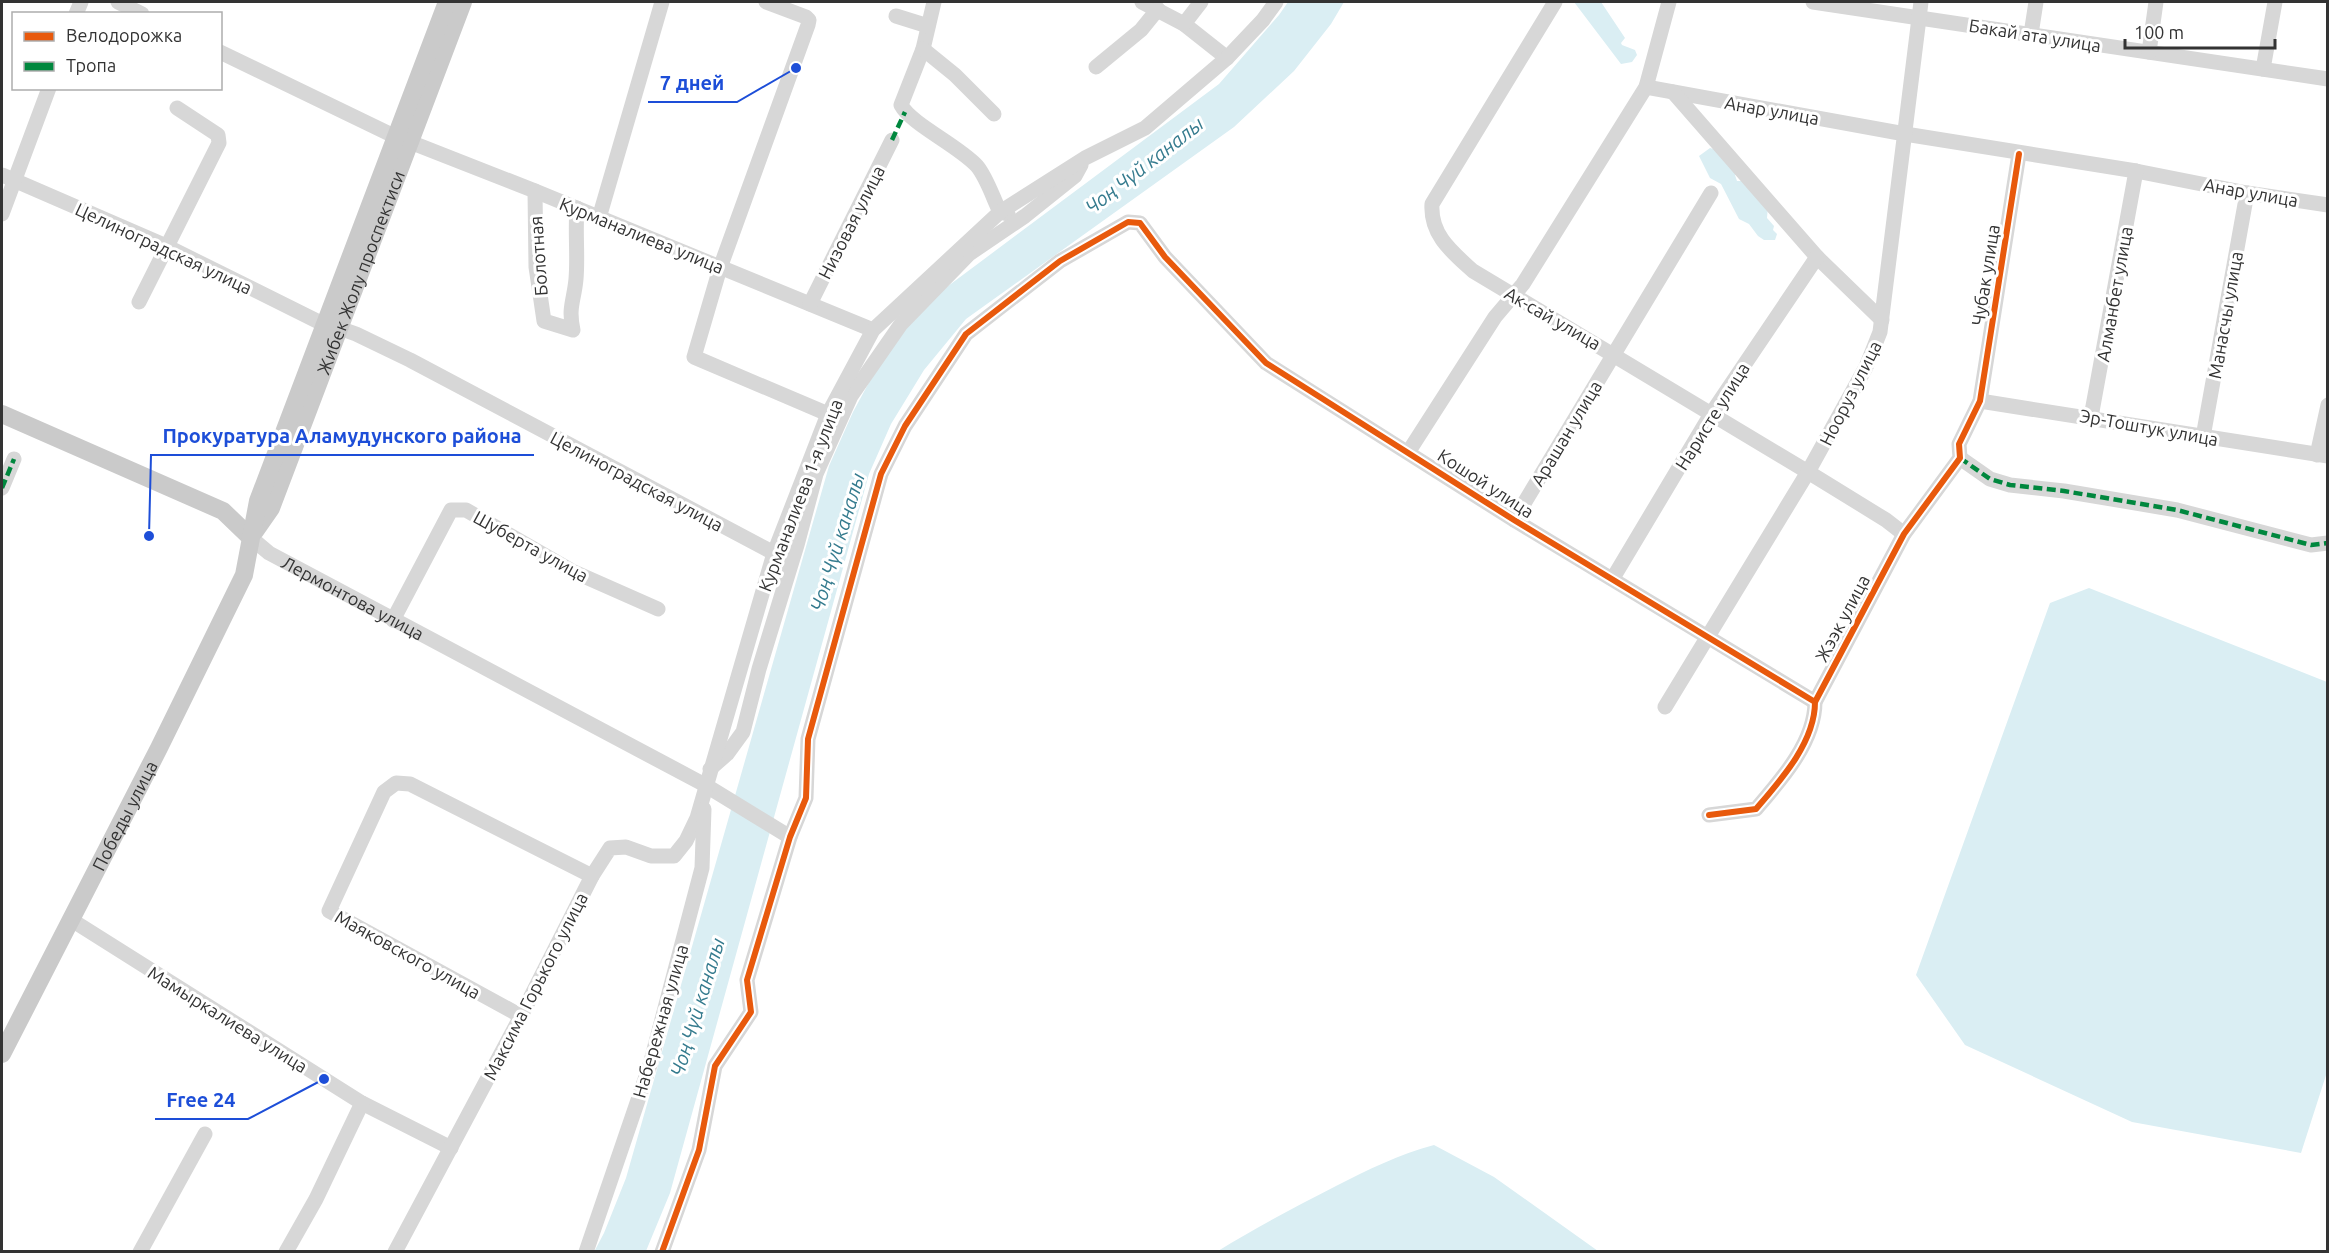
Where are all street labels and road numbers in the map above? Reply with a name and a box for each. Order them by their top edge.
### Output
street label: Бакай ата улица [1967,15,2103,55]
street label: Анар улица [1723,92,1821,128]
street label: Низовая улица [814,162,888,282]
street label: Жибек Жолу проспектиси [313,168,408,377]
street label: Анар улица [2202,174,2300,210]
street label: Курманалиева улица [557,193,727,277]
street label: Целиноградская улица [73,198,255,298]
street label: Болотная [525,215,551,297]
street label: Чубак улица [1967,223,2003,327]
street label: Алманбет улица [2092,225,2136,363]
street label: Манасчы улица [2204,250,2246,380]
street label: Ак-сай улица [1501,282,1605,354]
street label: Нооруз улица [1815,337,1885,449]
street label: Наристе улица [1671,359,1753,473]
street label: Арашан улица [1527,377,1605,489]
street label: Курманалиева 1-я улица [754,396,846,594]
street label: Эр-Тоштук улица [2078,405,2220,449]
street label: Целиноградская улица [547,427,727,535]
street label: Кошой улица [1434,445,1538,521]
street label: Шуберта улица [470,506,592,586]
street label: Лермонтова улица [278,552,428,644]
street label: Жээк улица [1811,571,1873,665]
street label: Победы улица [88,757,161,874]
street label: Максима Горького улица [479,889,591,1083]
street label: Маяковского улица [332,906,484,1002]
street label: Набережная улица [628,942,692,1100]
street label: Мамыркалиева улица [145,962,311,1076]

